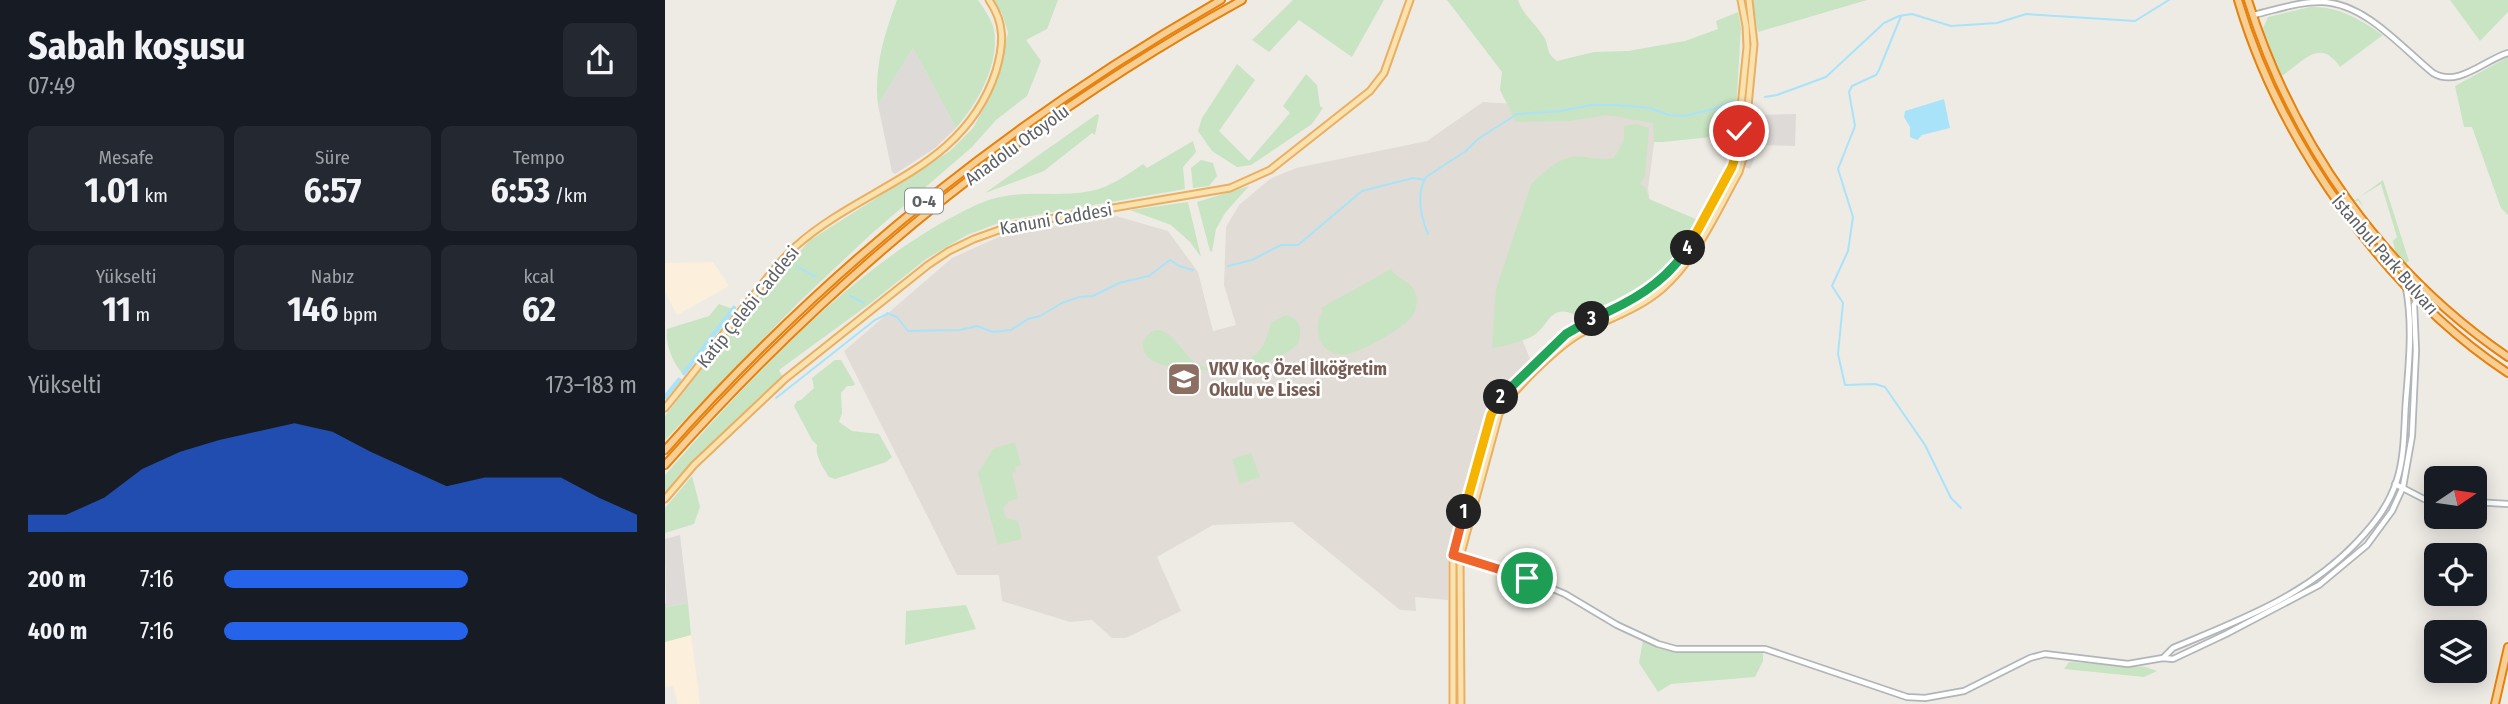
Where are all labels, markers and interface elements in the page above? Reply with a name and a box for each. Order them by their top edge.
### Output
text: Sabah koşusu [28,23,246,69]
button: share [563,23,637,97]
text: 07:49 [28,72,76,100]
street label: Anadolu Otoyolu [961,100,1073,190]
pin [1709,101,1769,161]
icon: check [1720,112,1758,150]
text: Mesafe [99,146,154,169]
text: Süre [315,146,350,169]
text: Tempo [513,146,565,169]
text: 1.01 [84,169,140,211]
text: 6:57 [304,169,361,211]
text: 6:53 [490,169,550,211]
text: km [140,184,168,207]
text: /km [550,184,587,207]
road number: O-4 [905,188,943,214]
street label: İstanbul Park Bulvarı [2327,190,2443,320]
street label: Kanuni Caddesi [998,198,1114,240]
pin: 4 [1671,230,1705,266]
text: 4 [1683,236,1692,259]
street label: Katip Çelebi Caddesi [692,242,804,372]
text: Yükselti [96,265,157,288]
text: Nabız [311,265,354,288]
text: kcal [523,265,554,288]
text: 11 [102,288,131,330]
text: 146 [287,288,338,330]
text: 62 [522,288,556,330]
pin: 3 [1574,302,1609,336]
text: m [131,303,150,326]
text: bpm [338,303,378,326]
text: 3 [1587,307,1596,330]
place label: VKV Koç Özel İlköğretim Okulu ve Lisesi [1208,358,1387,401]
school or university icon: VKV Koç Özel İlköğretim Okulu ve Lisesi [1165,360,1203,398]
text: Yükselti [28,371,102,399]
text: 173–183 m [545,371,637,399]
pin: 2 [1483,380,1519,414]
text: 2 [1496,385,1505,408]
north arrow [2424,466,2487,528]
map controls [2424,466,2487,683]
pin: 1 [1447,494,1481,530]
text: 1 [1459,500,1468,523]
button: locate [2424,543,2487,606]
pin [1497,548,1557,608]
icon: arrive [1508,559,1546,597]
text: 200 m [28,565,86,593]
text: 7:16 [140,565,174,593]
text: 400 m [28,617,87,645]
text: 7:16 [140,617,174,645]
button: layers [2424,620,2487,683]

